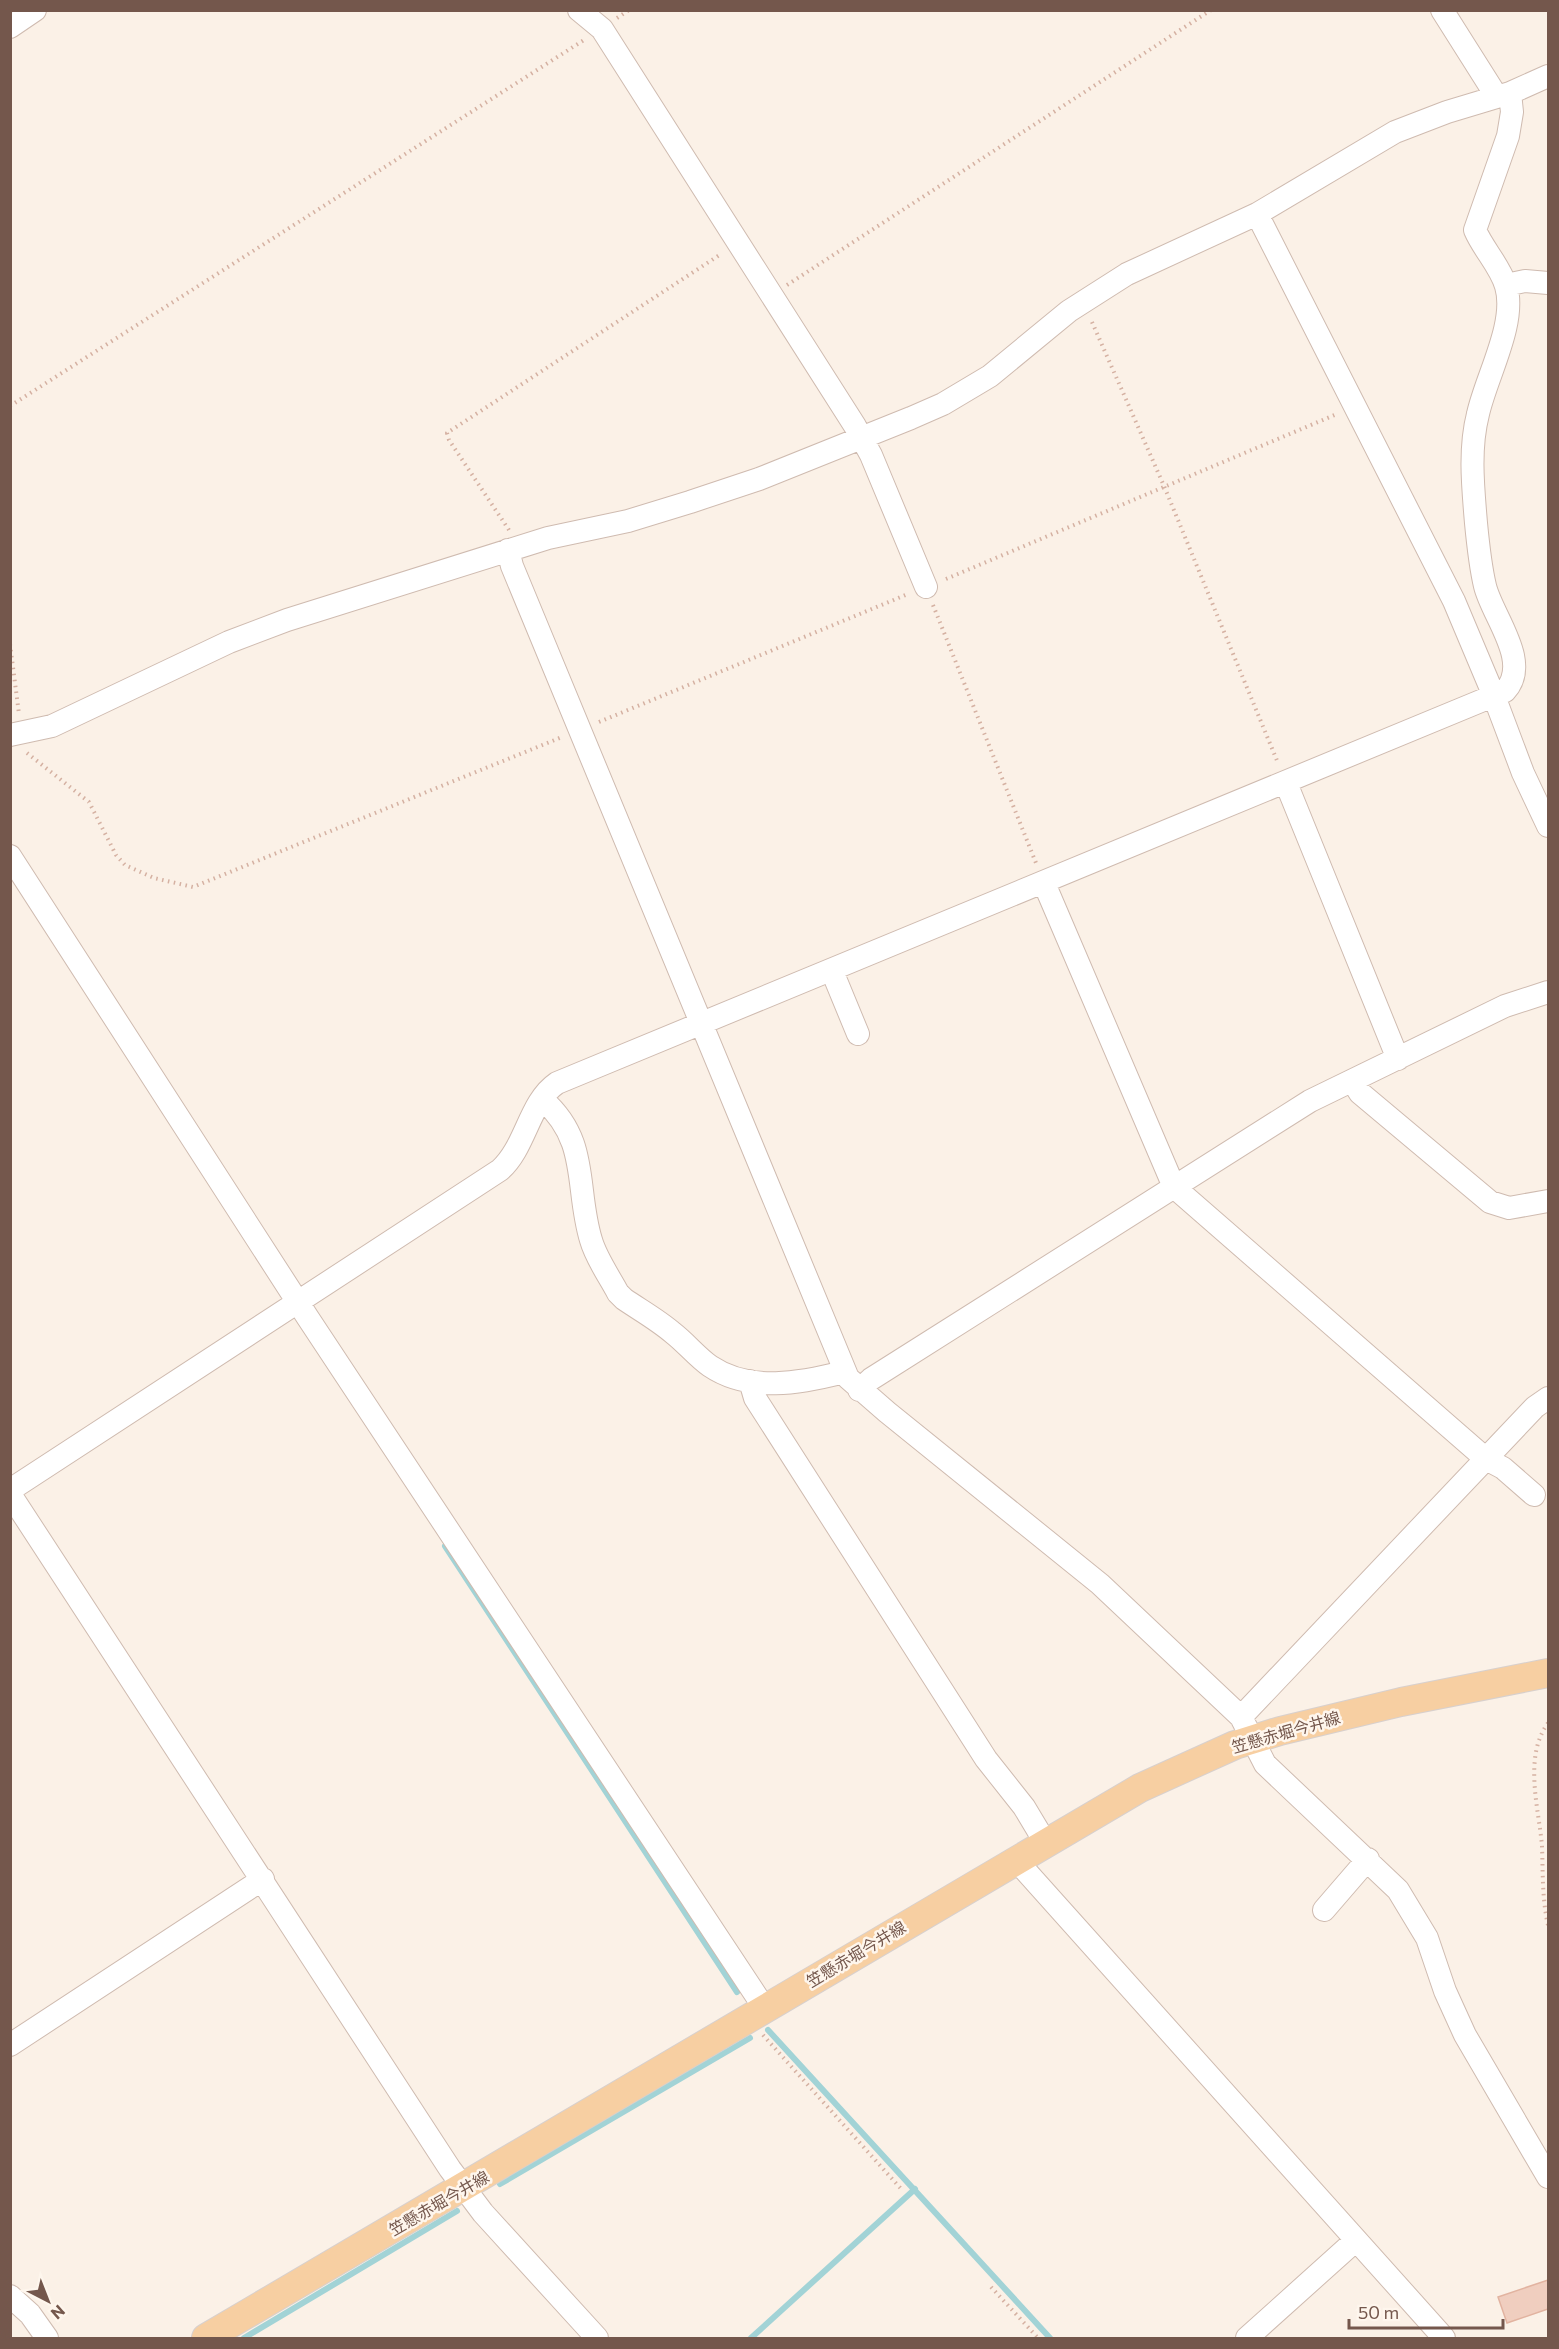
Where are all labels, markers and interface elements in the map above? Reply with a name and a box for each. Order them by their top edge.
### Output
street label: 笠懸赤堀今井線 [1229,1707,1342,1756]
street label: 笠懸赤堀今井線 [803,1917,909,1991]
street label: 笠懸赤堀今井線 [385,2166,492,2239]
north arrow [18,2271,78,2331]
scale bar [1349,2292,1504,2330]
text: N [48,2301,69,2324]
text: 50 m [1358,2301,1399,2323]

